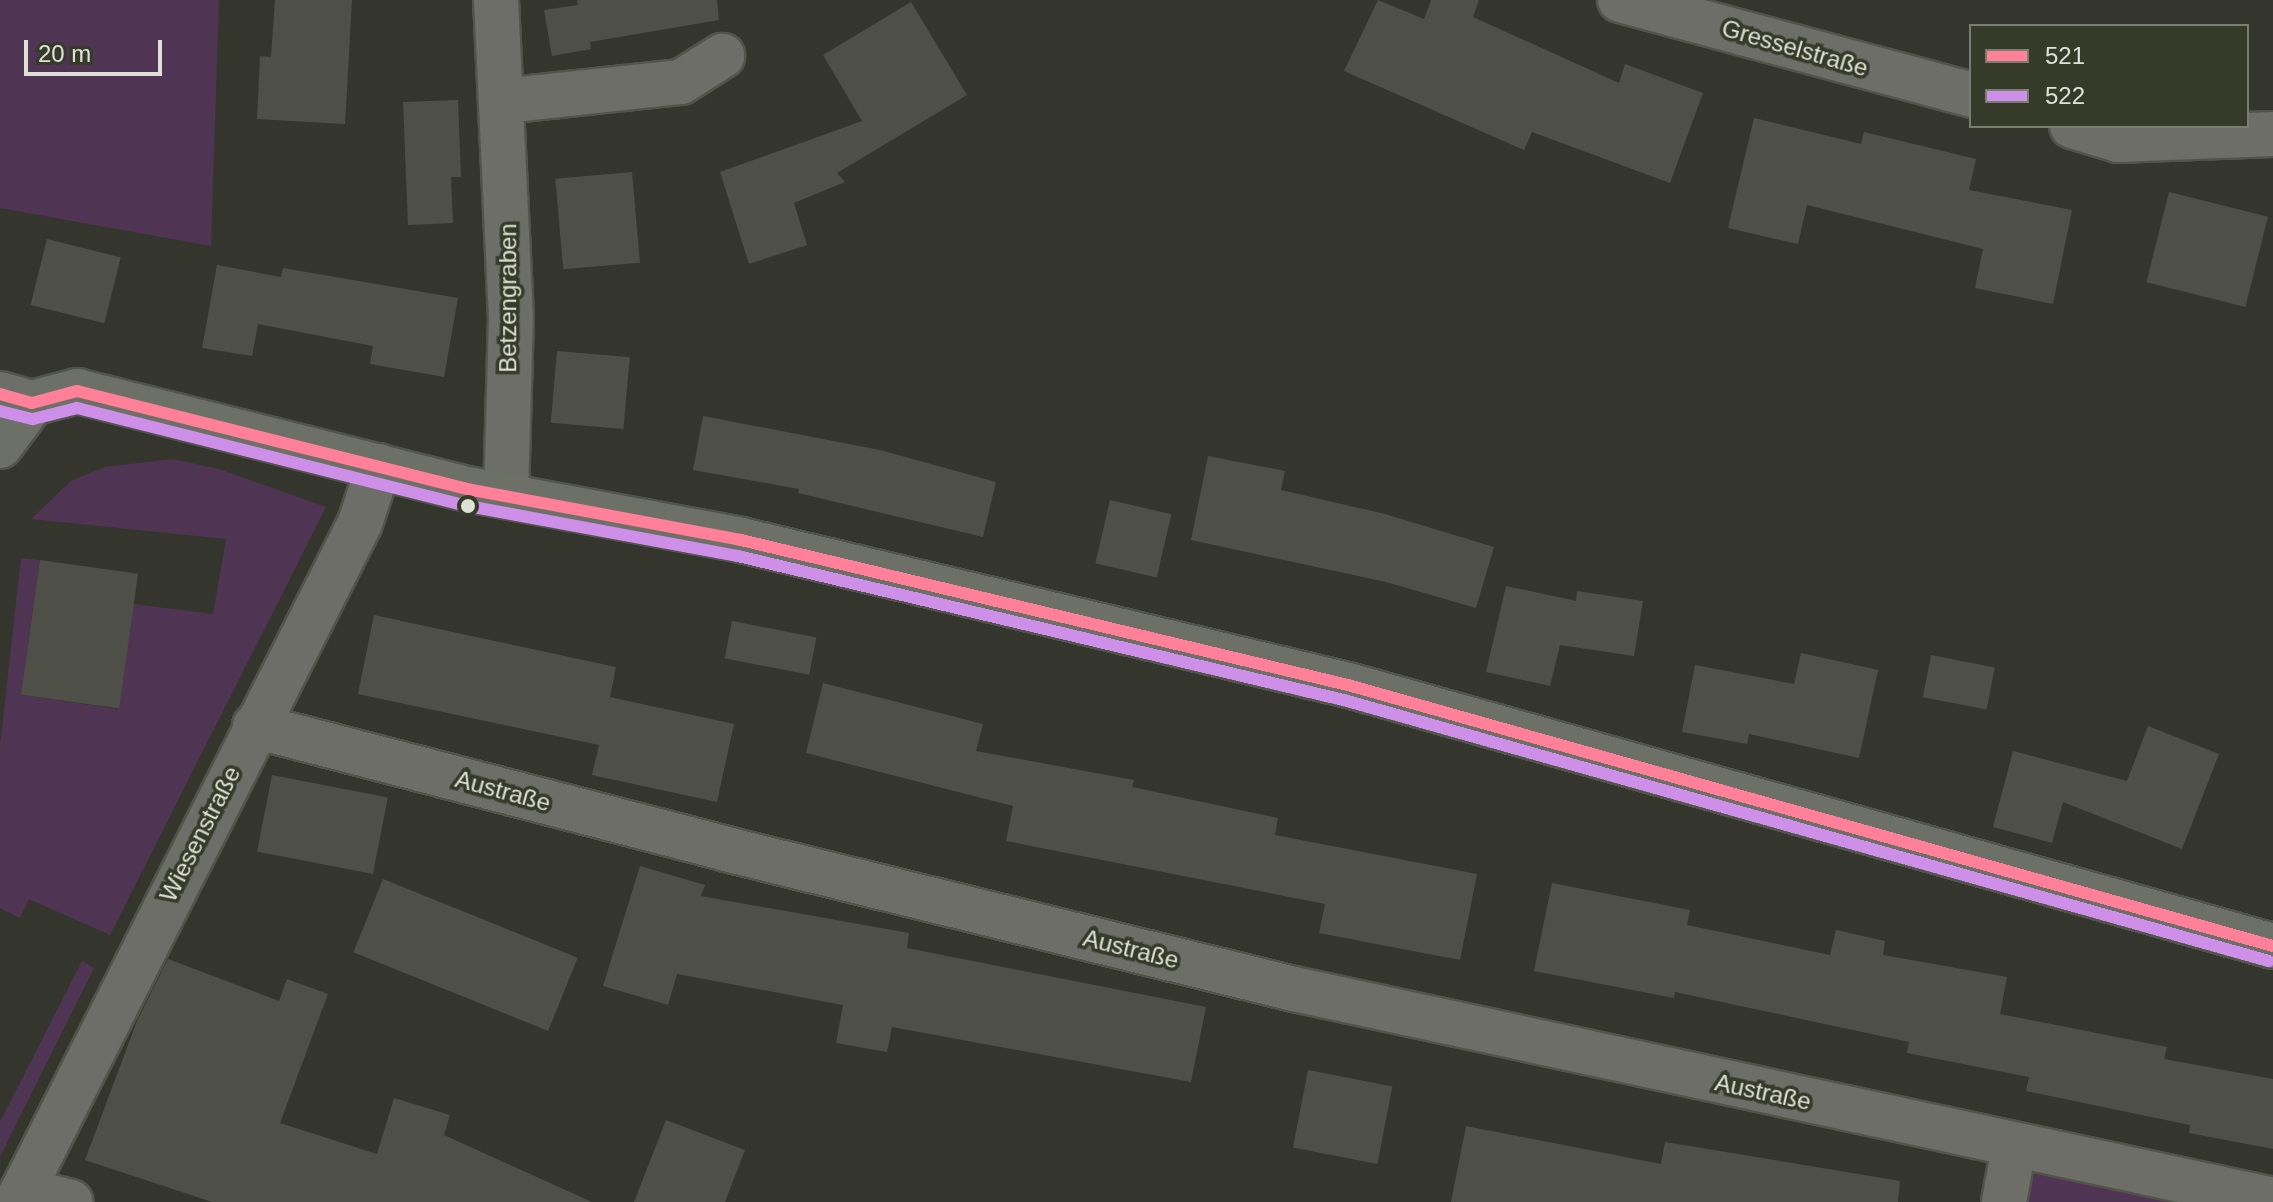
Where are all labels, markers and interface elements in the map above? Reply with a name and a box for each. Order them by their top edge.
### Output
street label: Gresselstraße [1719,13,1871,83]
scale bar [28,24,166,74]
legend [1969,24,2249,128]
text: 20 m [38,40,91,67]
text: 521 [2045,42,2085,69]
text: 522 [2045,82,2085,109]
street label: Betzengraben [494,223,522,373]
unlabelled marker [460,498,476,514]
street label: Wiesenstraße [154,762,246,906]
street label: Austraße [452,764,554,818]
street label: Austraße [1080,923,1182,975]
street label: Austraße [1712,1068,1814,1116]

